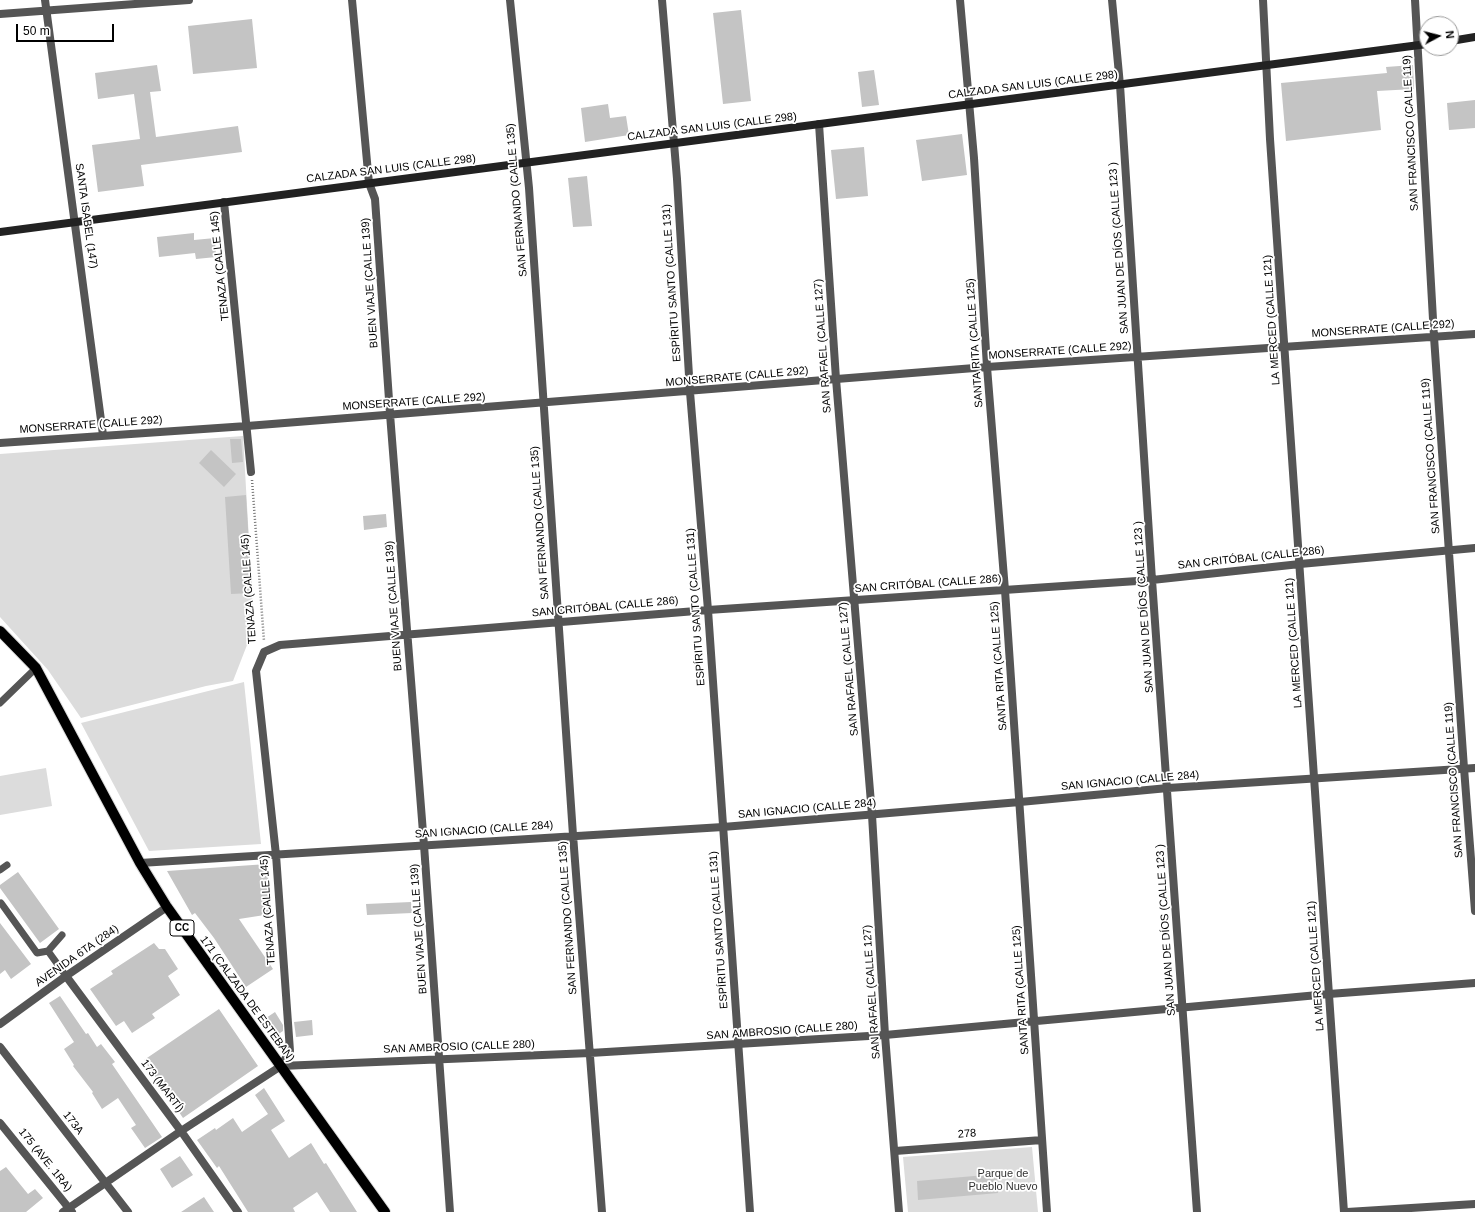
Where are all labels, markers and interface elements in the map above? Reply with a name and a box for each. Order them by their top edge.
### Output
scale bar [18,16,116,42]
north arrow [1419,16,1459,56]
text: 50 m [23,24,50,38]
text: N [1443,30,1456,39]
street label: SAN FRANCISCO (CALLE 119) [1400,55,1422,211]
street label: CALZADA SAN LUIS (CALLE 298) [948,68,1118,102]
street label: CALZADA SAN LUIS (CALLE 298) [627,110,797,144]
street label: SAN FERNANDO (CALLE 135) [504,123,530,277]
street label: CALZADA SAN LUIS (CALLE 298) [306,152,476,186]
street label: SAN JUAN DE DÍOS (CALLE 123 ) [1106,162,1132,334]
street label: SANTA ISABEL (147) [72,163,100,269]
street label: ESPÍRITU SANTO (CALLE 131) [660,204,684,362]
street label: TENAZA (CALLE 145) [208,211,232,321]
street label: BUEN VIAJE (CALLE 139) [359,217,381,349]
street label: LA MERCED (CALLE 121) [1261,254,1283,386]
street label: SAN RAFAEL (CALLE 127) [812,278,834,414]
street label: SANTA RITA (CALLE 125) [964,278,986,408]
street label: MONSERRATE (CALLE 292) [1311,317,1455,341]
street label: MONSERRATE (CALLE 292) [988,339,1132,363]
street label: MONSERRATE (CALLE 292) [665,364,809,390]
street label: SAN FRANCISCO (CALLE 119) [1419,378,1443,534]
street label: MONSERRATE (CALLE 292) [342,390,486,414]
street label: MONSERRATE (CALLE 292) [19,413,163,437]
street label: SAN FERNANDO (CALLE 135) [528,446,552,600]
street label: SAN JUAN DE DÍOS (CALLE 123 ) [1131,521,1157,693]
street label: ESPÍRITU SANTO (CALLE 131) [684,528,708,686]
street label: TENAZA (CALLE 145) [239,534,259,644]
street label: BUEN VIAJE (CALLE 139) [383,540,405,672]
street label: SAN CRITÓBAL (CALLE 286) [1177,544,1325,572]
street label: SAN CRITÓBAL (CALLE 286) [854,572,1002,596]
street label: LA MERCED (CALLE 121) [1283,577,1305,709]
street label: SAN CRITÓBAL (CALLE 286) [531,594,679,620]
street label: SAN RAFAEL (CALLE 127) [837,601,861,737]
street label: SANTA RITA (CALLE 125) [988,601,1010,731]
street label: SAN FRANCISCO (CALLE 119) [1442,702,1466,858]
street label: SAN IGNACIO (CALLE 284) [1060,768,1200,794]
street label: SAN IGNACIO (CALLE 284) [737,796,877,822]
street label: SAN IGNACIO (CALLE 284) [414,819,554,841]
street label: SAN FERNANDO (CALLE 135) [556,841,580,995]
street label: SAN JUAN DE DÍOS (CALLE 123 ) [1153,844,1179,1016]
street label: ESPÍRITU SANTO (CALLE 131) [707,851,731,1009]
street label: TENAZA (CALLE 145) [258,855,278,965]
street label: BUEN VIAJE (CALLE 139) [408,863,430,995]
street label: LA MERCED (CALLE 121) [1305,900,1327,1032]
road number: CC [170,920,194,936]
street label: AVENIDA 6TA (284) [33,922,121,990]
street label: SAN RAFAEL (CALLE 127) [861,924,883,1060]
street label: SANTA RITA (CALLE 125) [1010,925,1032,1055]
street label: 171 (CALZADA DE ESTEBAN) [197,934,297,1064]
street label: SAN AMBROSIO (CALLE 280) [706,1019,858,1043]
street label: SAN AMBROSIO (CALLE 280) [383,1038,535,1056]
street label: 173 (MARTÍ) [138,1057,186,1115]
street label: 173A [60,1109,86,1137]
street label: 175 (AVE. 1RA) [16,1126,74,1194]
street label: 278 [957,1127,977,1141]
park label: Parque de Pueblo Nuevo [968,1167,1038,1193]

